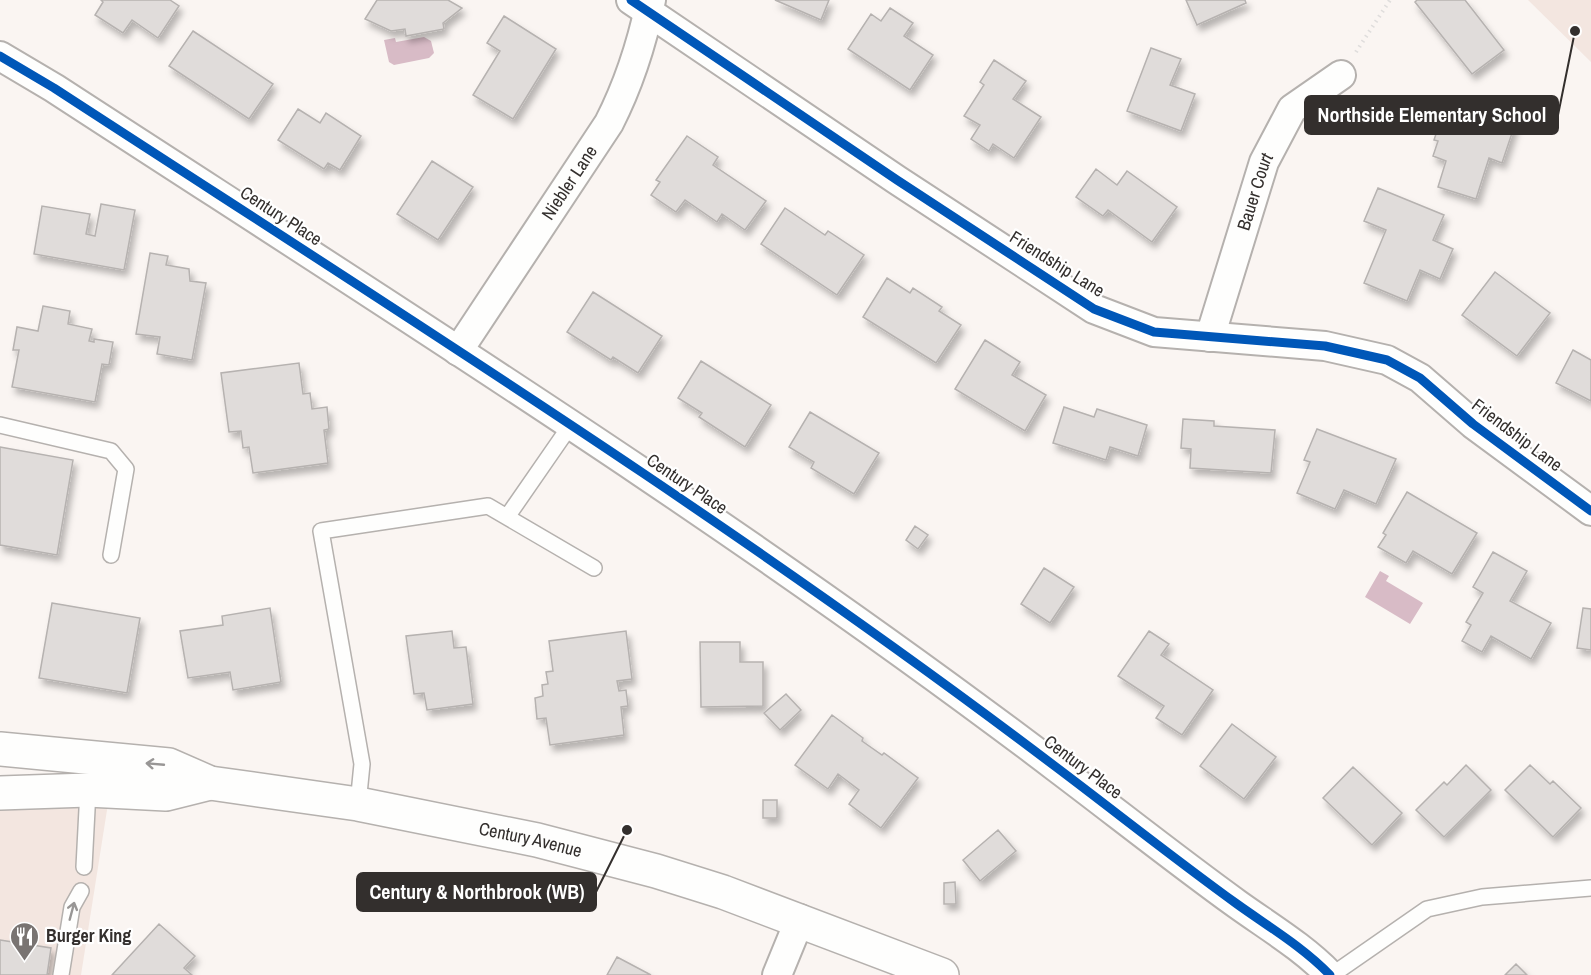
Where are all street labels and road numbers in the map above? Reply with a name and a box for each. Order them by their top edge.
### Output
street label: Niebler Lane [535,140,603,224]
street label: Bauer Court [1231,148,1279,233]
street label: Century Place [236,180,327,251]
street label: Friendship Lane [1005,224,1109,303]
street label: Friendship Lane [1467,392,1568,477]
street label: Century Place [642,447,733,520]
street label: Century Place [1039,729,1128,804]
street label: Century Avenue [477,816,585,863]

